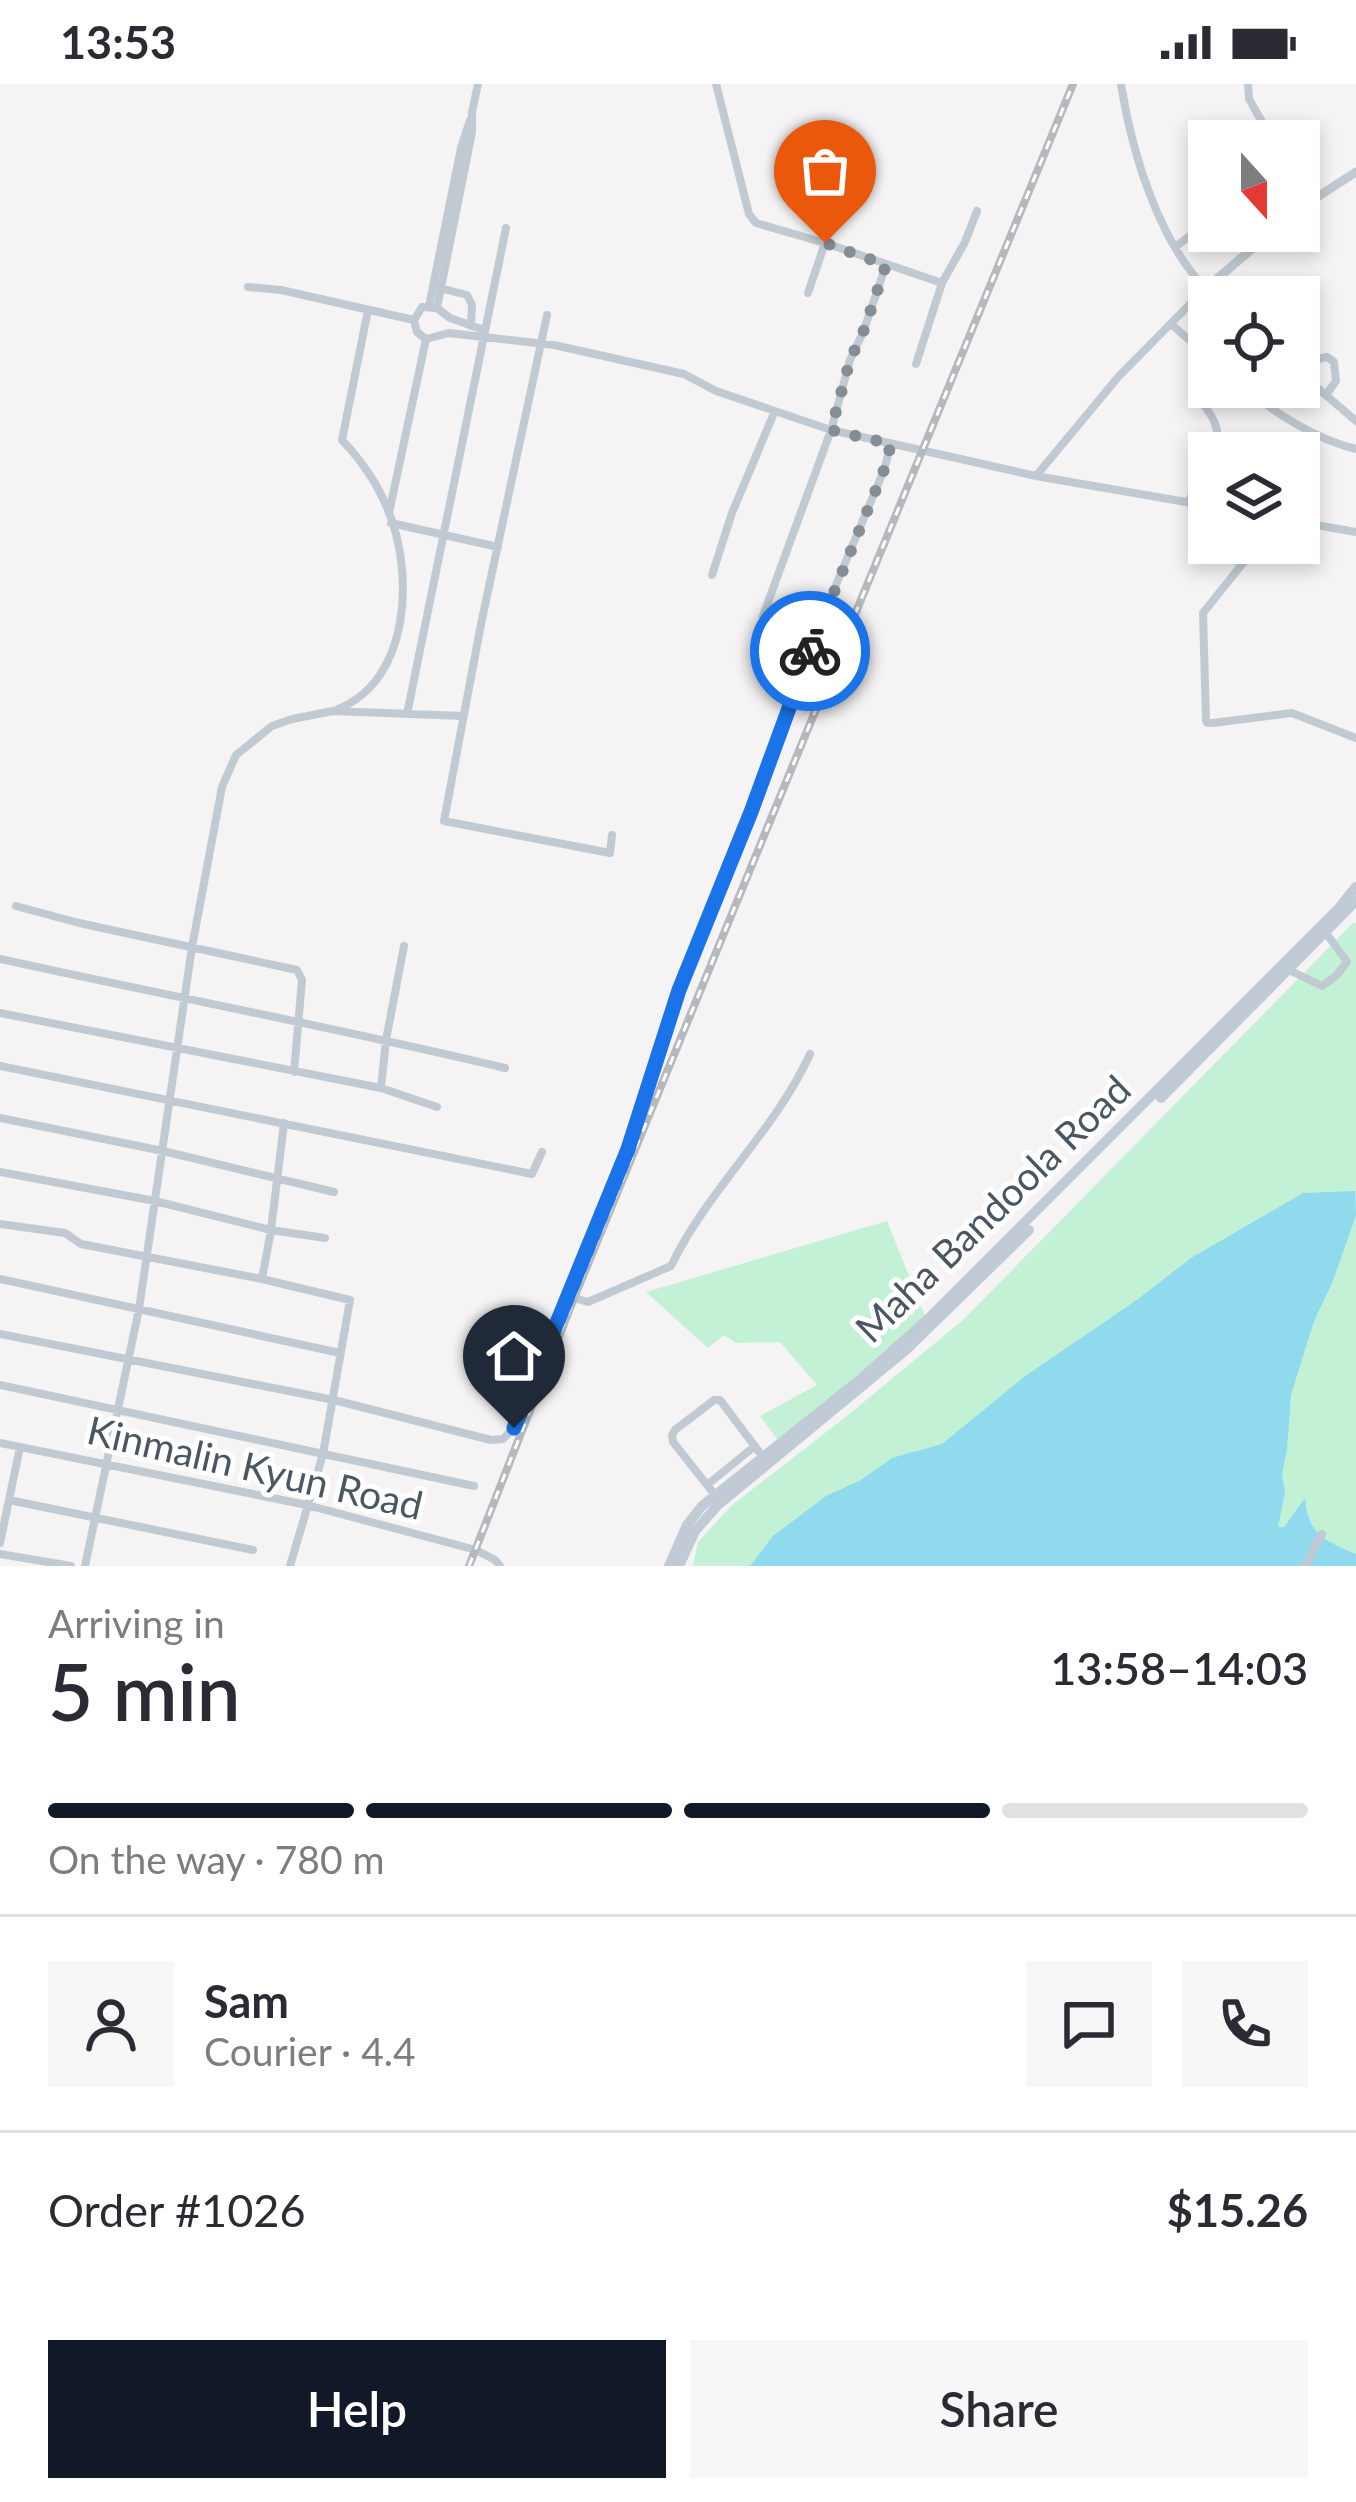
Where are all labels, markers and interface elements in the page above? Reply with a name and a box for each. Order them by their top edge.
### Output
text: 13:53 [60,15,176,69]
pin [774,120,876,243]
north arrow [1188,120,1320,252]
map controls [1188,120,1320,564]
icon: bag [792,138,858,204]
button: locate [1188,276,1320,408]
button: layers [1188,432,1320,564]
courier [750,591,870,711]
icon: bike [777,618,843,684]
street label: Maha Bandoola Road [846,1066,1139,1351]
pin [463,1305,565,1428]
icon: home [481,1323,547,1389]
street label: Kinmalin Kyun Road [83,1406,427,1528]
text: Arriving in [48,1600,225,1646]
text: 13:58–14:03 [1050,1641,1308,1695]
text: 5 min [48,1644,241,1738]
text: On the way · 780 m [48,1836,385,1882]
button: person [48,1961,174,2087]
button: chat [1026,1961,1152,2087]
button: phone [1182,1961,1308,2087]
text: Sam [204,1974,289,2028]
text: Courier · 4.4 [204,2028,416,2074]
text: Order #1026 [48,2183,306,2237]
text: $15.26 [1167,2183,1308,2237]
button: Help [48,2340,666,2478]
button: Share [690,2340,1308,2478]

